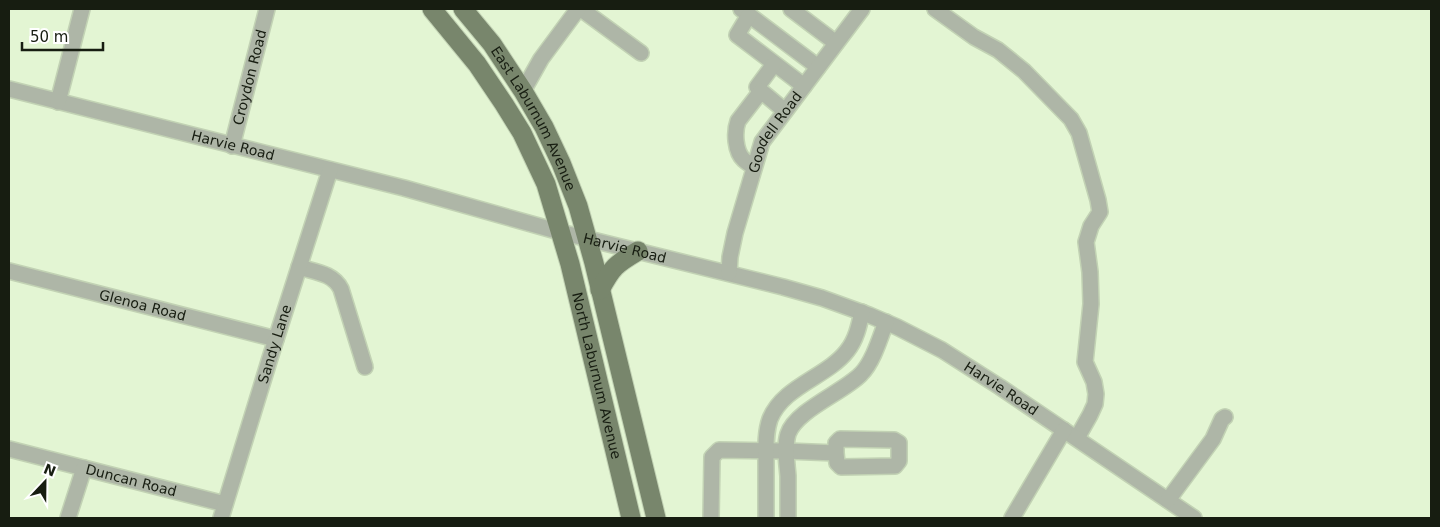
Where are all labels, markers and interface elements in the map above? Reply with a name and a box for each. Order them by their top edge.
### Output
scale bar [22,20,104,52]
text: 50 m [30,28,68,46]
street label: Croydon Road [230,28,269,127]
street label: East Laburnum Avenue [488,43,579,193]
street label: Goodell Road [745,88,805,175]
street label: Harvie Road [190,127,276,163]
street label: Harvie Road [581,230,668,266]
street label: Glenoa Road [98,286,188,324]
street label: North Laburnum Avenue [569,290,625,461]
street label: Sandy Lane [255,303,295,385]
street label: Harvie Road [961,358,1041,418]
north arrow [20,457,70,507]
text: N [41,460,58,480]
street label: Duncan Road [84,461,178,499]

